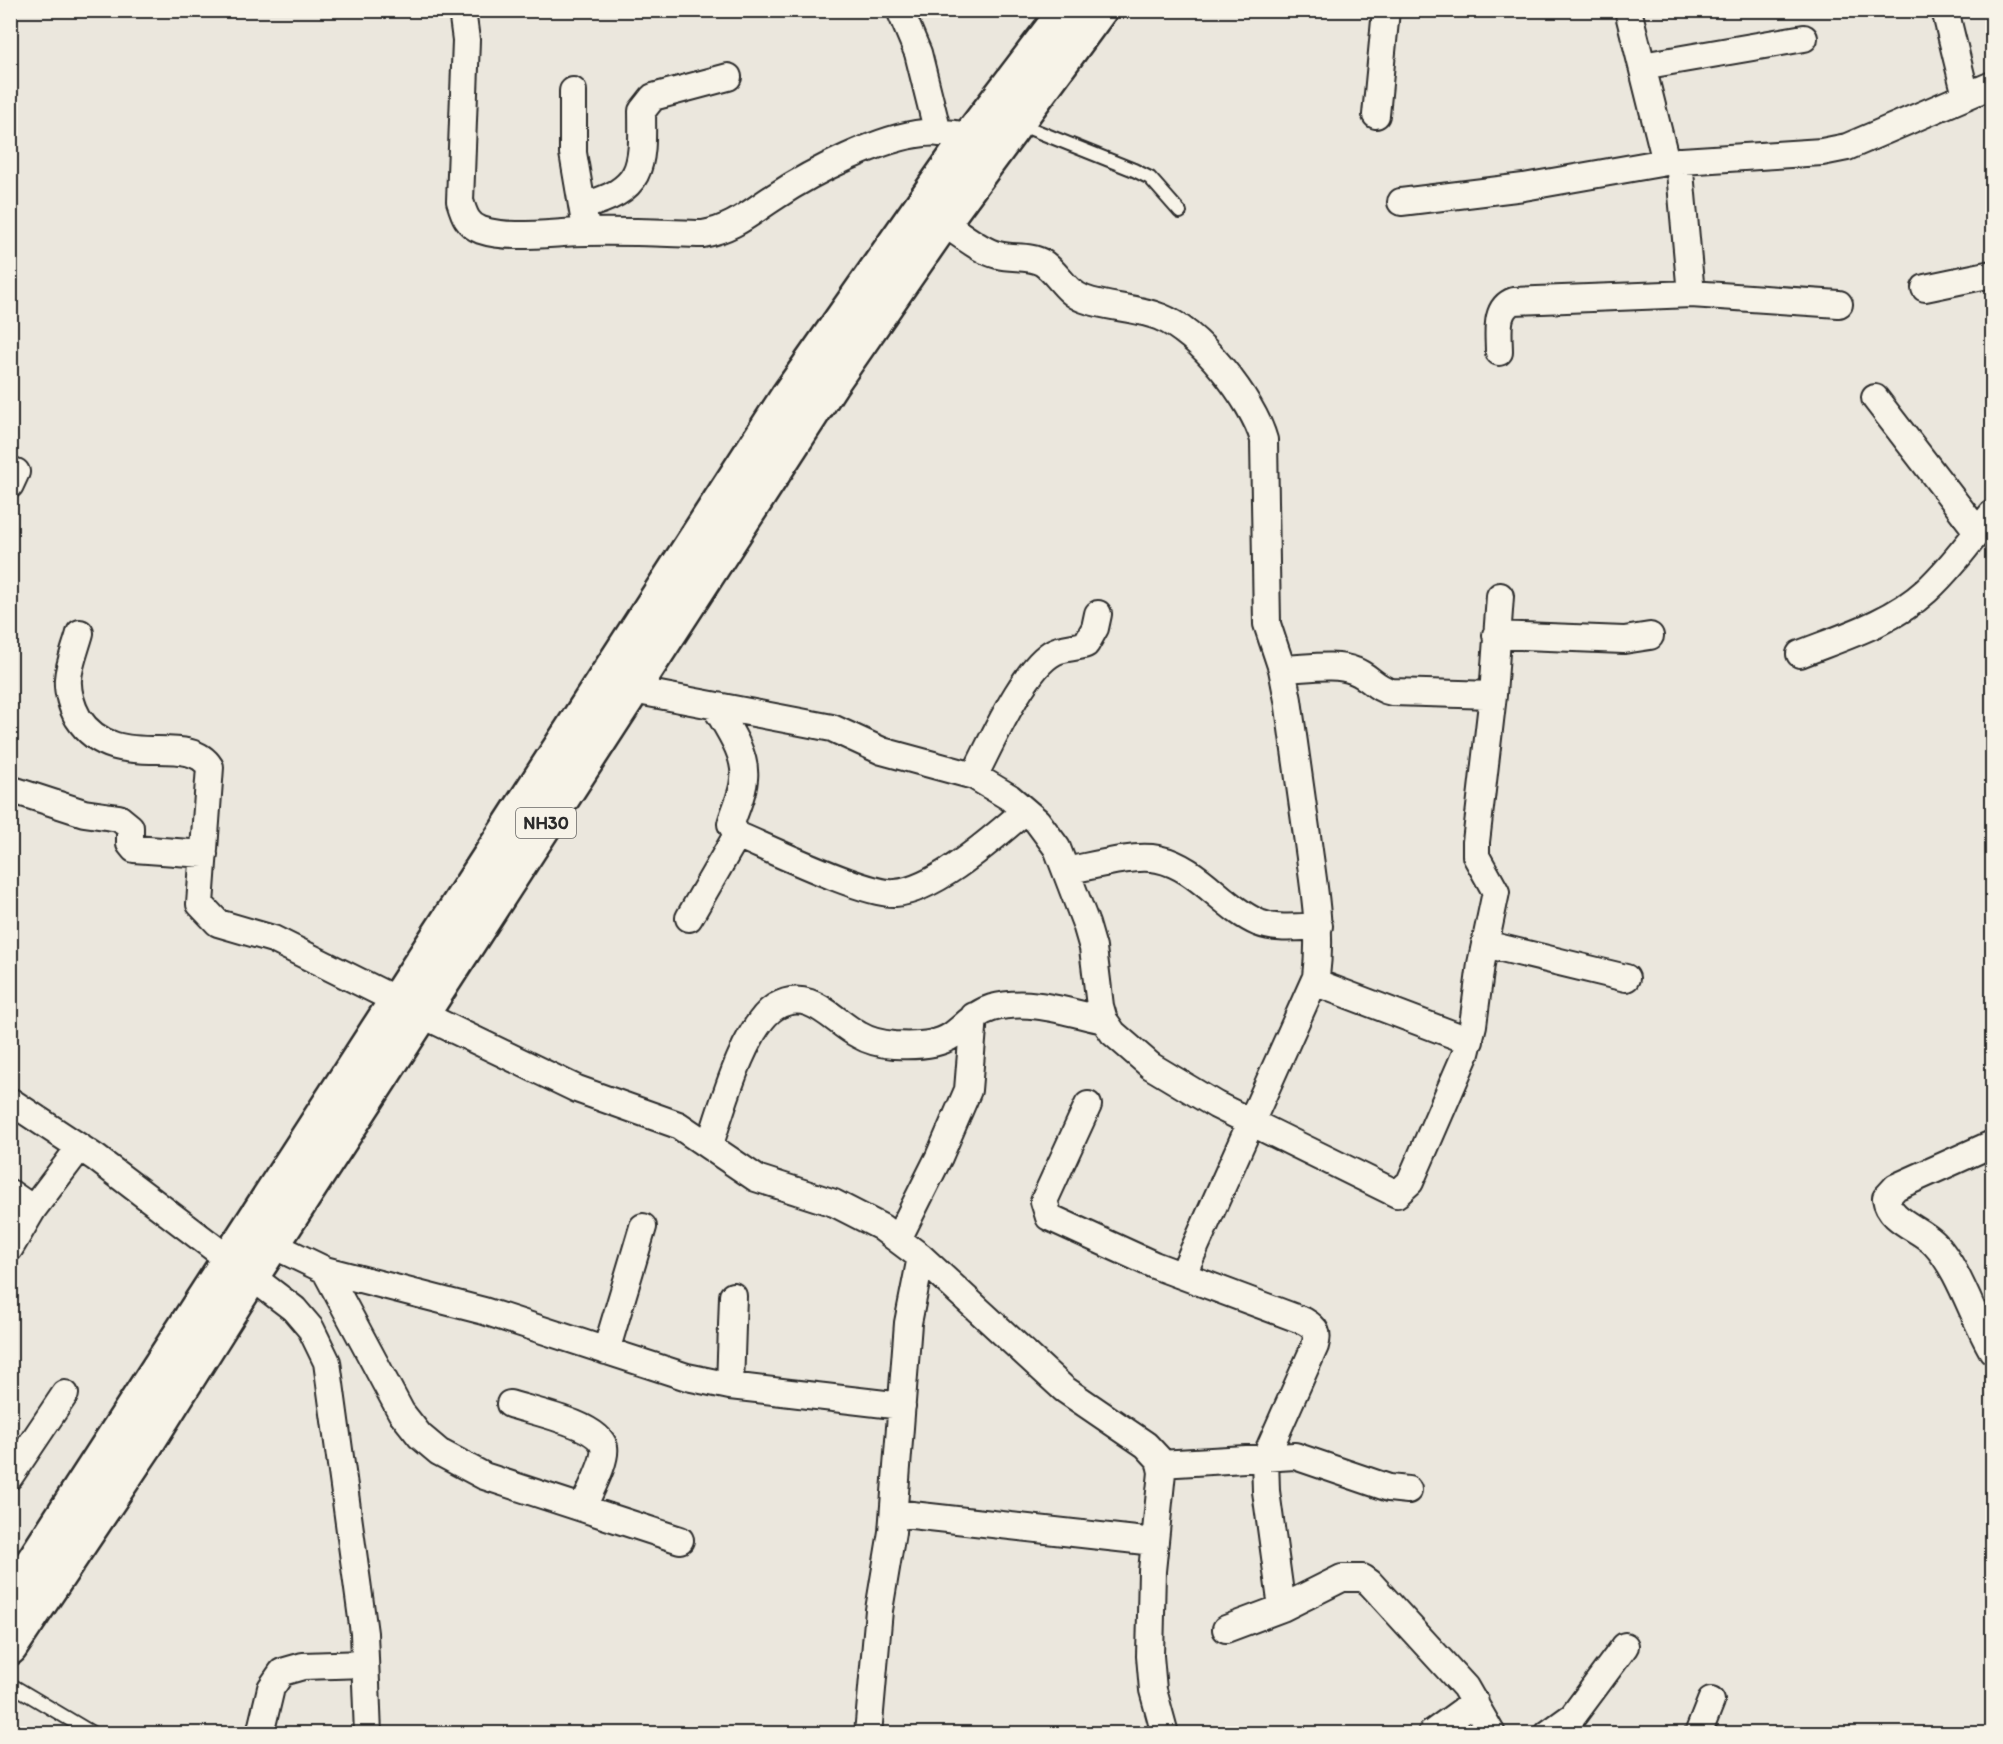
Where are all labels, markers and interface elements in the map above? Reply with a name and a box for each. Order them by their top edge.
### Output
road number: NH30 [516,808,576,838]

